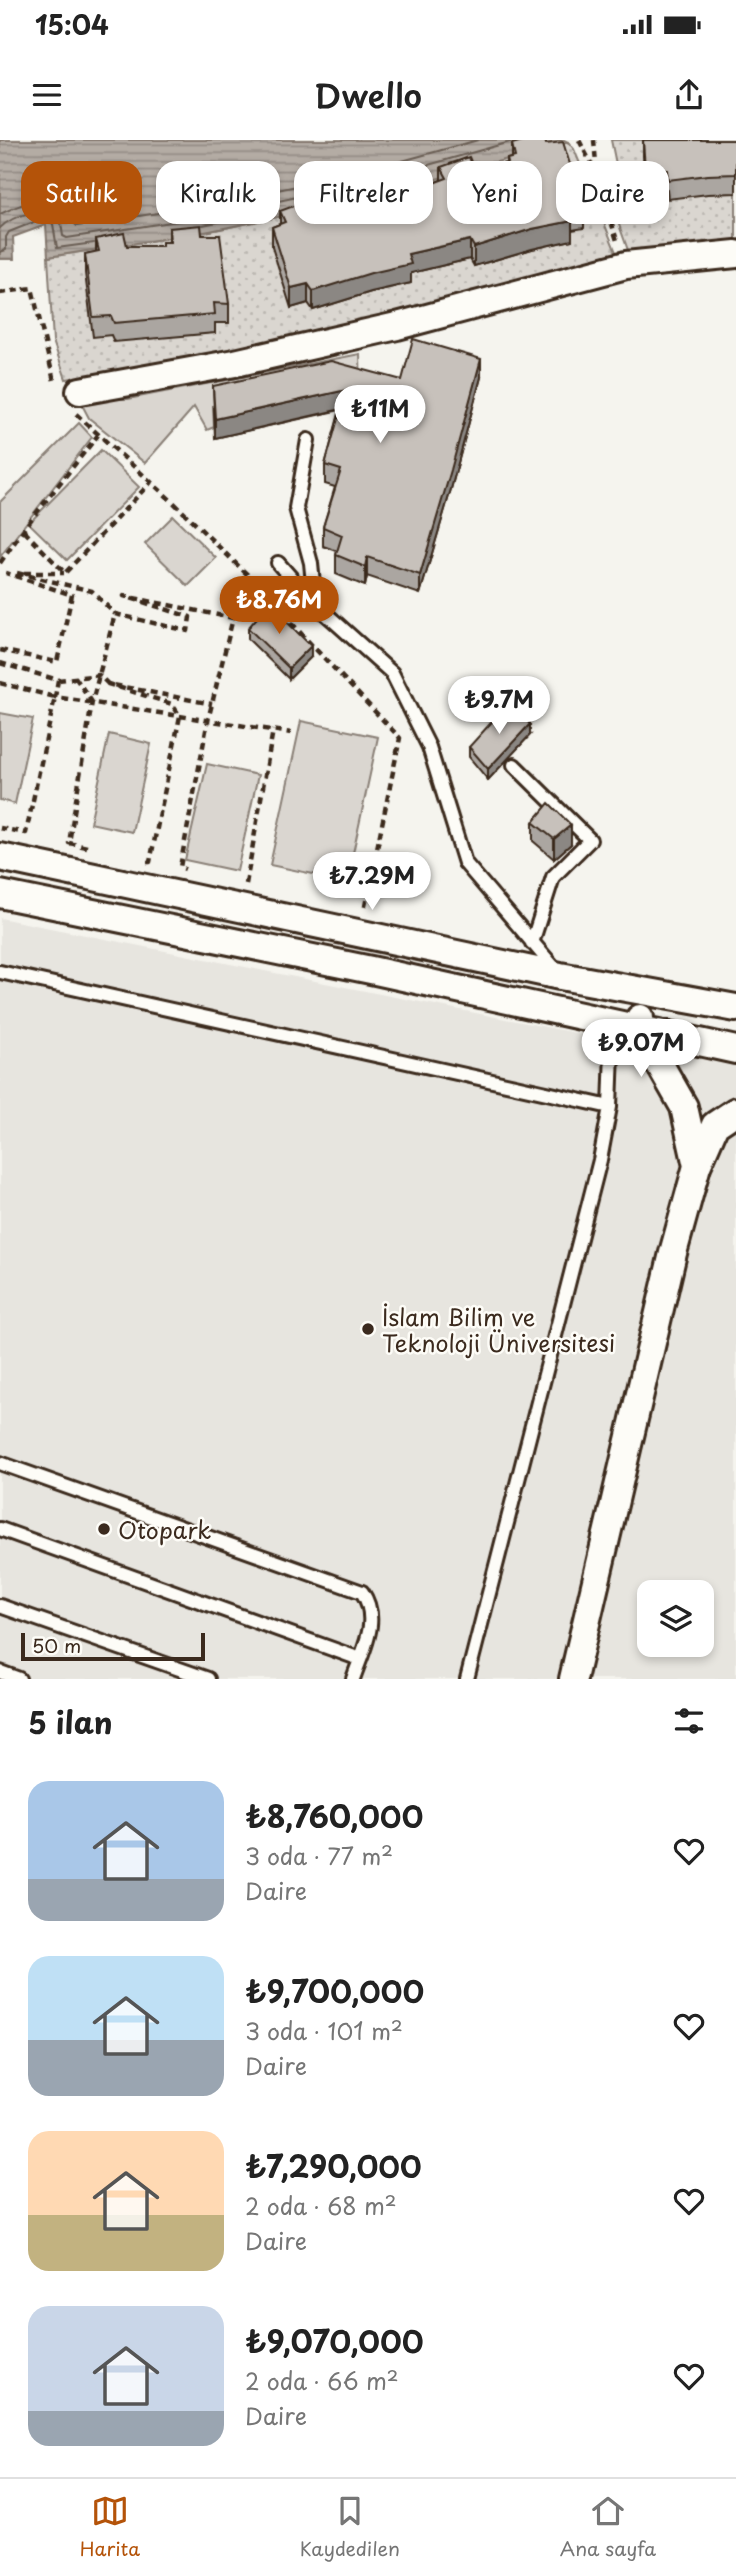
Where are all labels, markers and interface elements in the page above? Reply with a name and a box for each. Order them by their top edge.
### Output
text: 15:04 [35,5,109,44]
text: Dwello [314,71,422,119]
icon: menu [28,76,66,114]
icon: share [670,76,708,114]
chip: Satılık [21,161,142,224]
chip: Kiralık [156,161,280,224]
chip: Filtreler [294,161,433,224]
chip: Yeni [447,161,542,224]
chip: Daire [556,161,669,224]
pin: ₺11M [339,386,421,445]
text: ₺11M [350,390,410,425]
pin: ₺8.76M [222,576,336,636]
text: ₺8.76M [236,581,322,616]
pin: ₺9.7M [450,676,548,736]
text: ₺9.7M [464,681,534,716]
pin: ₺7.29M [315,852,429,912]
text: ₺7.29M [329,857,415,892]
pin: ₺9.07M [584,1020,698,1079]
text: ₺9.07M [598,1024,684,1059]
place label: İslam Bilim ve Teknoloji Üniversitesi [382,1299,615,1360]
marker: İslam Bilim ve Teknoloji Üniversitesi [360,1321,376,1337]
place label: Otopark [118,1512,211,1547]
marker: Otopark [96,1521,112,1537]
map controls [637,1580,714,1657]
button: layers [637,1580,714,1657]
scale bar [21,1630,205,1662]
text: 50 m [32,1631,81,1659]
text: 5 ilan [28,1699,113,1744]
icon: filters [670,1702,708,1740]
text: ₺8,760,000 [245,1793,423,1838]
icon: home [84,1809,168,1893]
icon: heart [670,1832,708,1870]
text: 3 oda · 77 m² [245,1838,393,1873]
text: Daire [245,1873,307,1908]
text: ₺9,700,000 [245,1968,424,2013]
icon: home [84,1984,168,2068]
icon: heart [670,2007,708,2045]
text: 3 oda · 101 m² [245,2013,403,2048]
text: Daire [245,2048,307,2083]
text: ₺7,290,000 [245,2143,422,2188]
icon: home [84,2159,168,2243]
icon: heart [670,2182,708,2220]
text: 2 oda · 68 m² [245,2188,397,2223]
text: Daire [245,2223,307,2258]
text: ₺9,070,000 [245,2318,424,2363]
icon: home [84,2334,168,2418]
icon: heart [670,2357,708,2395]
text: 2 oda · 66 m² [245,2363,399,2398]
text: Daire [245,2398,307,2433]
tab: Harita [80,2492,140,2562]
tab: Kaydedilen [300,2492,400,2562]
tab: Ana sayfa [560,2492,656,2562]

